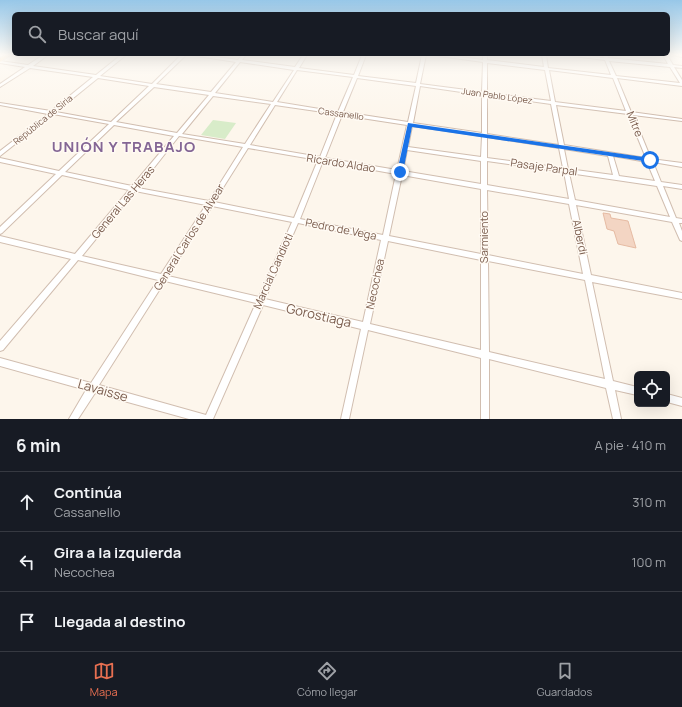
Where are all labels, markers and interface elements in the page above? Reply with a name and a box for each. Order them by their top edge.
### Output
search box [12,12,670,56]
icon: search [26,23,48,45]
text: Buscar aquí [58,24,139,45]
street label: Juan Pablo López [461,84,534,107]
street label: República de Siria [10,92,75,148]
street label: Cassanello [317,104,365,123]
street label: Mitre [624,109,648,139]
district label: UNIÓN Y TRABAJO [52,136,196,157]
street label: Ricardo Aldao [306,150,377,175]
route start [641,151,659,169]
street label: Pasaje Parpal [510,154,579,179]
street label: General Las Heras [88,162,158,241]
route end [391,163,409,181]
street label: General Carlos de Alvear [150,181,228,293]
street label: Sarmiento [476,210,491,263]
street label: Pedro de Vega [304,214,378,243]
street label: Alberdi [569,218,592,256]
street label: Marcial Candioti [249,230,296,311]
street label: Necochea [362,257,387,311]
street label: Gorostiaga [285,299,353,331]
map controls [634,371,670,407]
button: locate [634,371,670,407]
street label: Lavaisse [76,374,131,406]
text: 6 min [16,434,61,457]
text: A pie · 410 m [594,436,666,454]
text: Continúa [54,482,122,503]
icon: ahead [16,491,38,513]
text: 310 m [632,493,666,511]
text: Cassanello [54,503,120,521]
text: Gira a la izquierda [54,542,181,563]
icon: left [16,551,38,573]
text: 100 m [631,553,666,571]
text: Necochea [54,563,115,581]
icon: arrive [16,611,38,633]
text: Llegada al destino [54,611,186,632]
tab: Mapa [90,660,118,699]
tab: Cómo llegar [297,660,357,699]
tab: Guardados [537,660,592,699]

